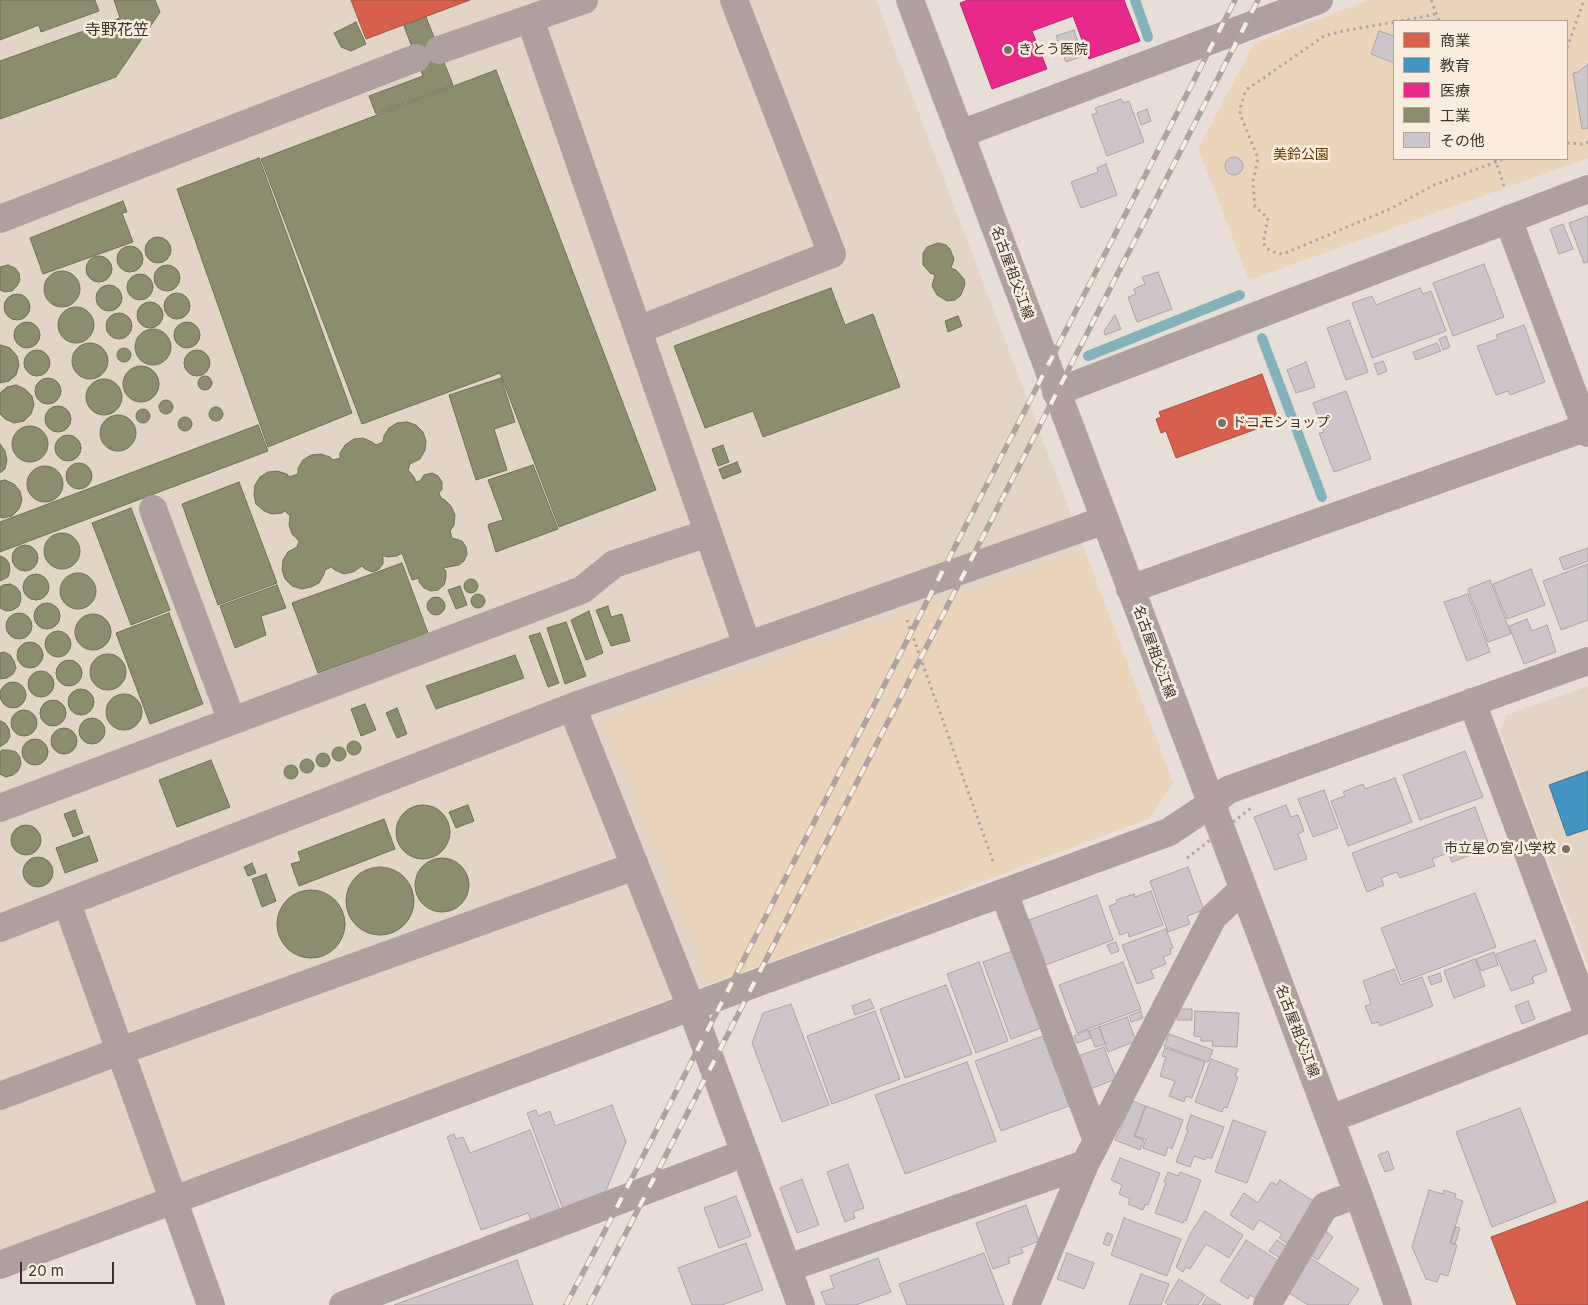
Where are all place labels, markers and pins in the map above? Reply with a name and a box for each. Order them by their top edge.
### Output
place label: きとう医院 [1018,42,1088,58]
marker: きとう医院 [1002,44,1014,56]
place label: ドコモショップ [1232,415,1330,431]
marker: ドコモショップ [1216,417,1228,429]
place label: 市立星の宮小学校 [1444,841,1556,857]
marker: 市立星の宮小学校 [1560,843,1572,855]

